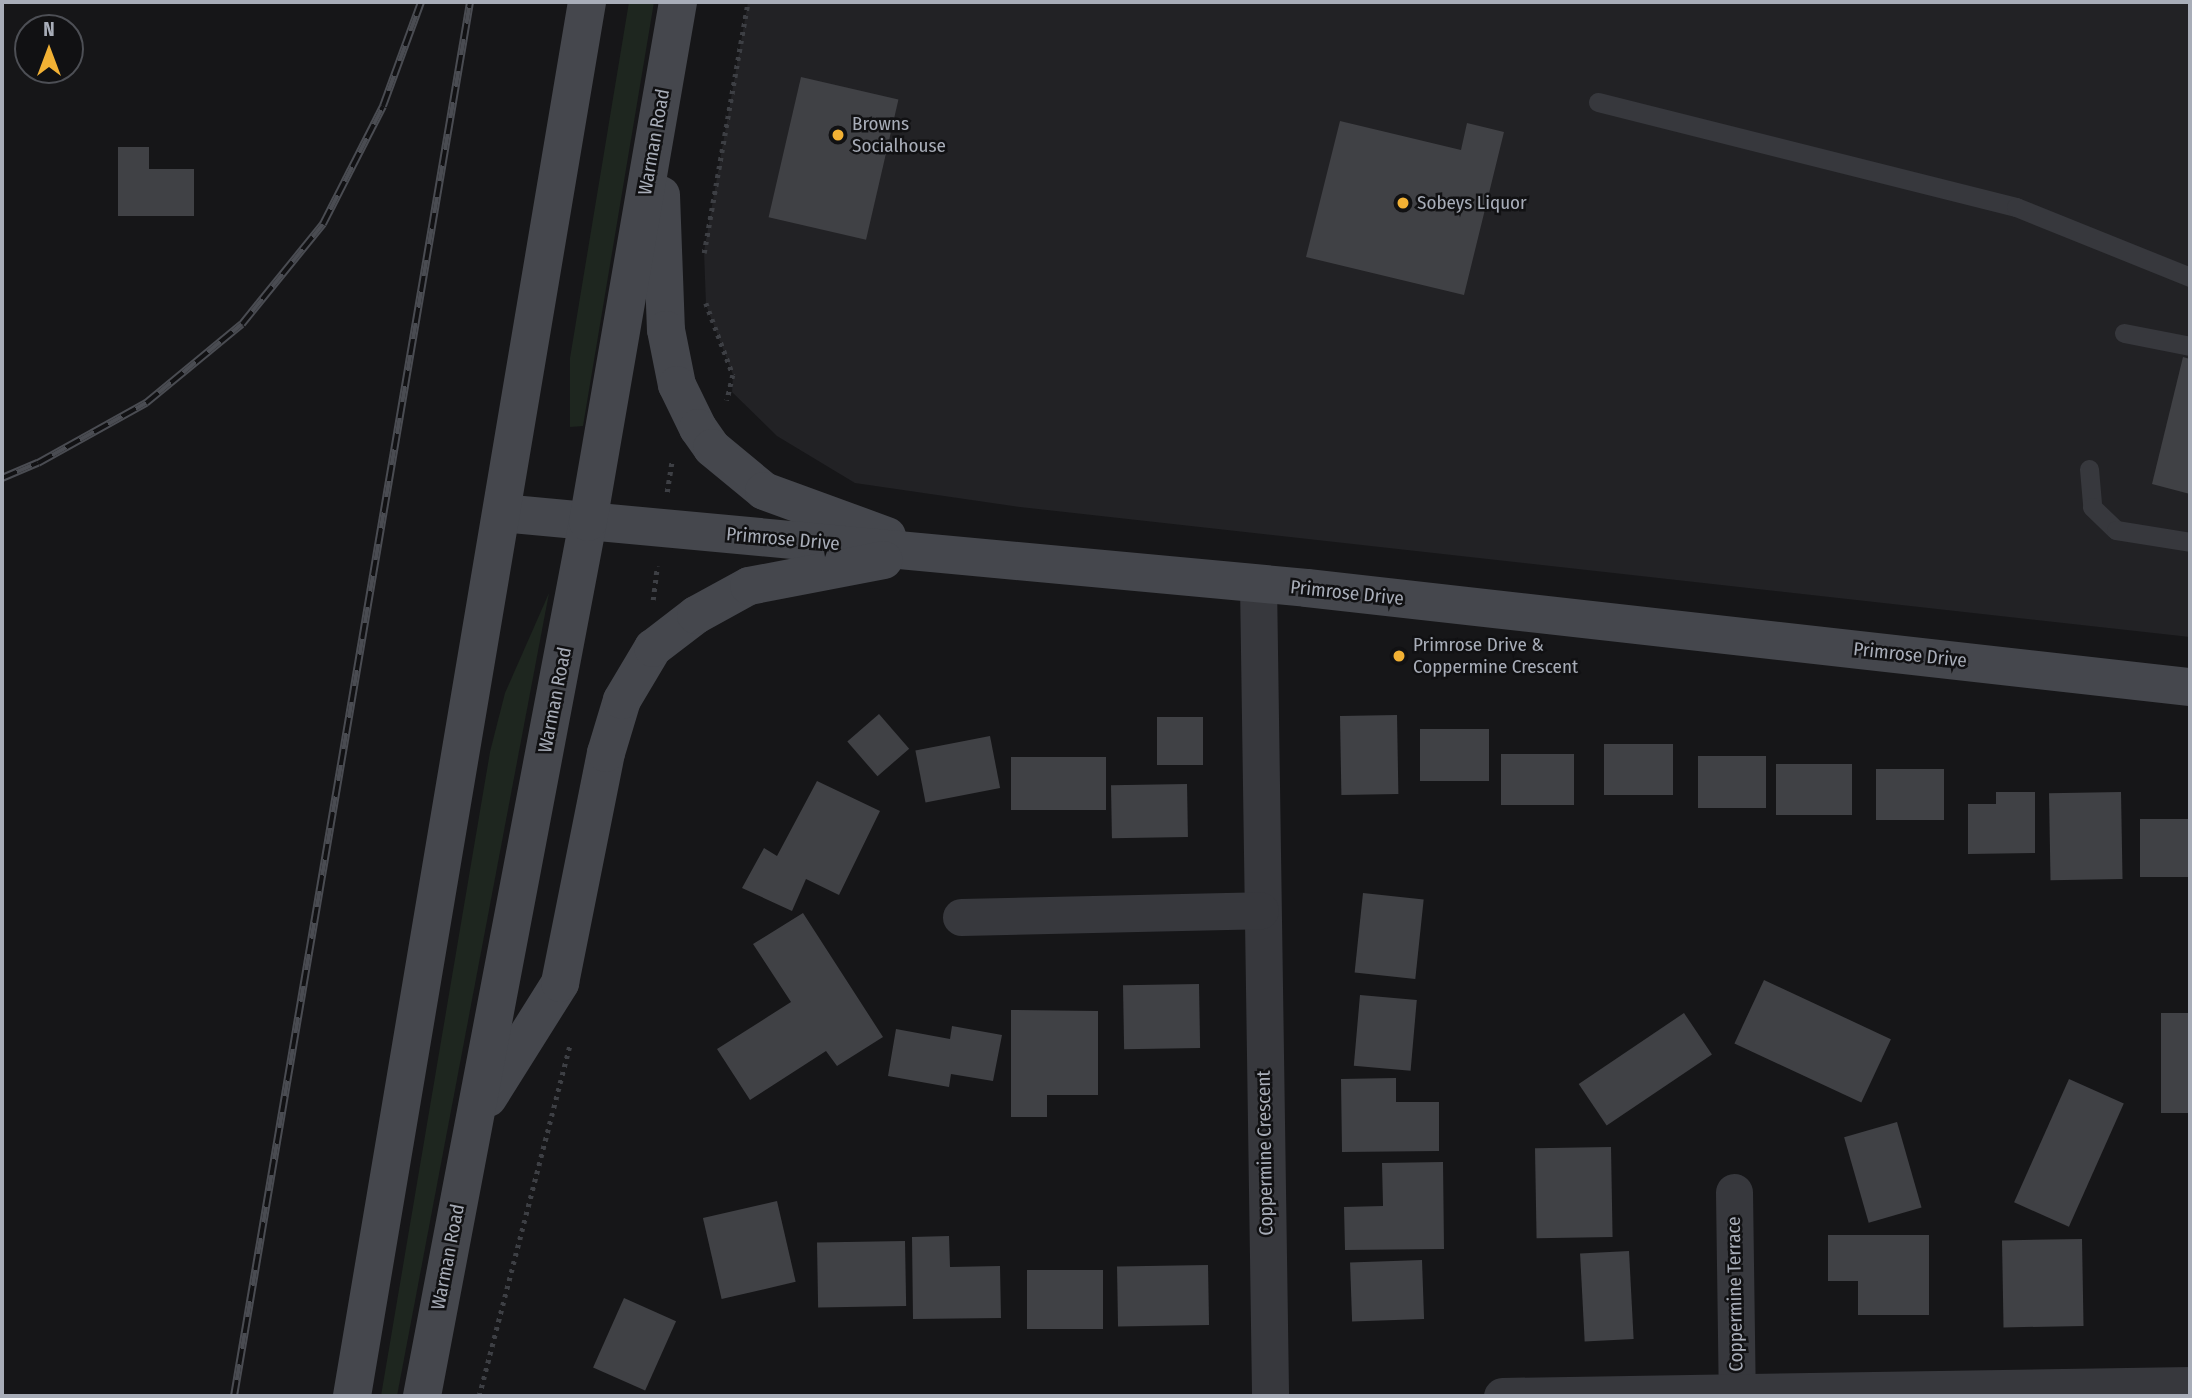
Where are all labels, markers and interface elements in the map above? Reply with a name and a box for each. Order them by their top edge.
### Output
north arrow [14,14,84,84]
text: N [43,18,55,41]
street label: Warman Road [633,87,675,197]
place label: Browns Socialhouse [852,113,946,157]
marker: Browns Socialhouse [830,127,846,143]
place label: Sobeys Liquor [1417,192,1527,214]
marker: Sobeys Liquor [1395,195,1411,211]
street label: Primrose Drive [725,523,841,555]
street label: Primrose Drive [1289,576,1405,610]
place label: Primrose Drive & Coppermine Crescent [1413,634,1578,678]
street label: Primrose Drive [1852,638,1968,672]
street label: Warman Road [534,645,576,755]
marker: Primrose Drive & Coppermine Crescent [1391,648,1407,664]
street label: Coppermine Crescent [1252,1070,1278,1236]
street label: Warman Road [427,1202,469,1312]
street label: Coppermine Terrace [1722,1216,1748,1372]

